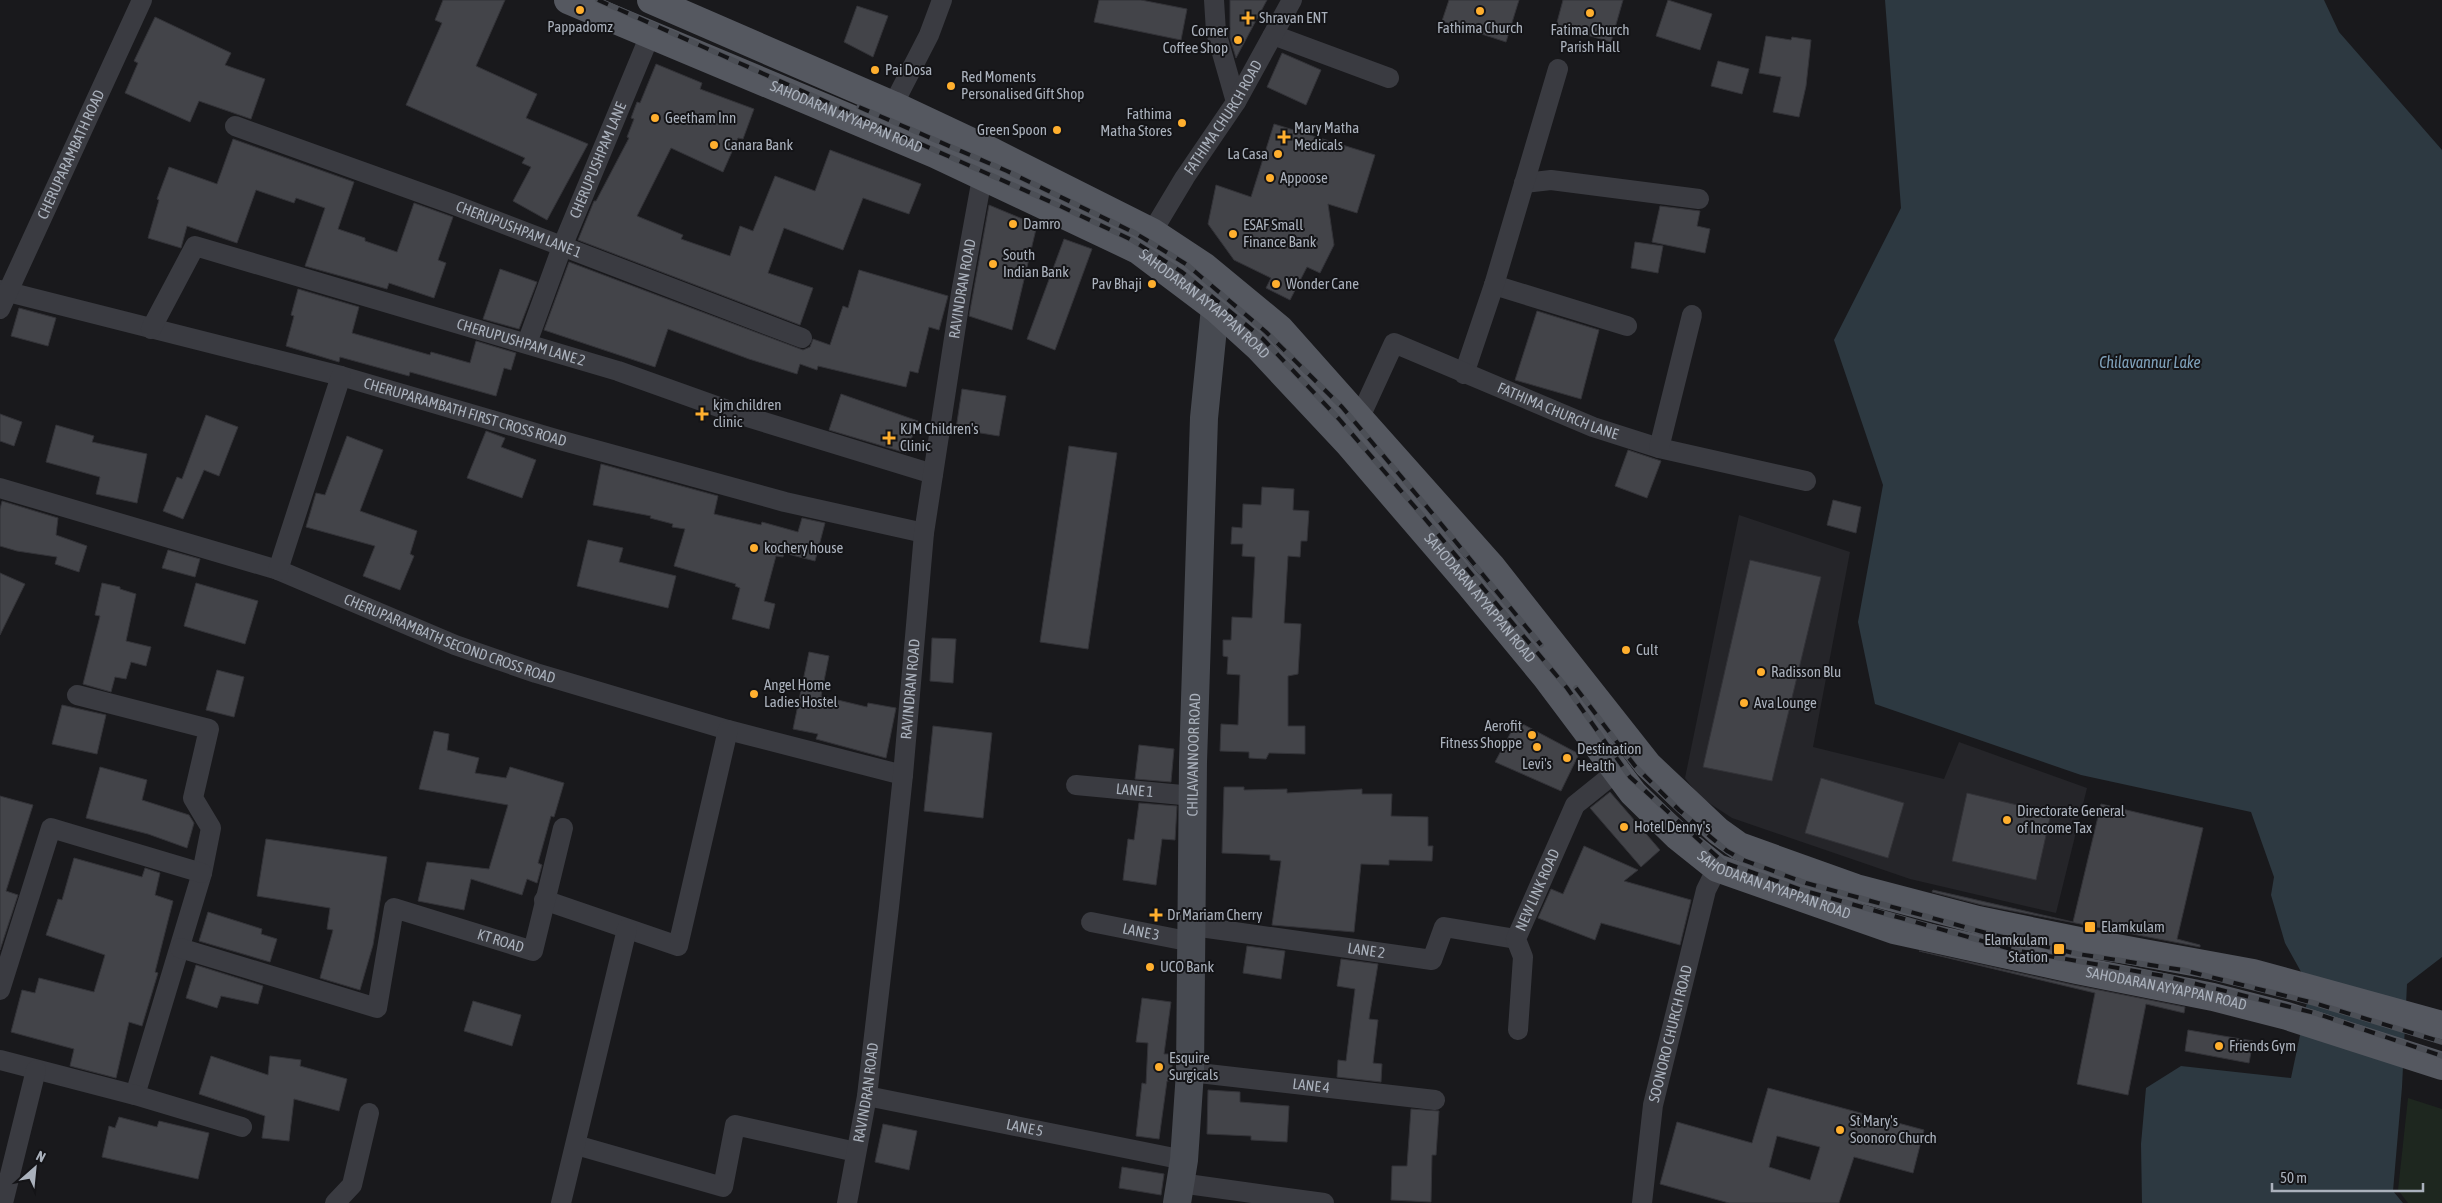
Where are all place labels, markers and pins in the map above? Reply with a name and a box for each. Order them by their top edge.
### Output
marker: Pappadomz [574,4,586,16]
marker: Fathima Church [1474,5,1486,17]
marker: Fatima Church Parish Hall [1584,7,1596,19]
place label: Shravan ENT [1259,9,1328,26]
marker: Shravan ENT [1241,11,1255,25]
place label: Pappadomz [547,18,613,35]
place label: Fathima Church [1437,19,1523,36]
place label: Fatima Church Parish Hall [1551,21,1629,55]
place label: Corner Coffee Shop [1163,22,1229,56]
marker: Corner Coffee Shop [1232,34,1244,46]
place label: Pai Dosa [885,61,932,78]
marker: Pai Dosa [869,64,881,76]
place label: Red Moments Personalised Gift Shop [961,68,1084,102]
marker: Red Moments Personalised Gift Shop [945,80,957,92]
place label: Fathima Matha Stores [1100,105,1172,139]
place label: Geetham Inn [665,109,736,126]
marker: Geetham Inn [649,112,661,124]
marker: Fathima Matha Stores [1176,117,1188,129]
place label: Mary Matha Medicals [1294,119,1359,153]
place label: Green Spoon [977,121,1047,138]
marker: Green Spoon [1051,124,1063,136]
marker: Mary Matha Medicals [1278,131,1290,143]
place label: Canara Bank [724,136,793,153]
marker: Canara Bank [708,139,720,151]
place label: La Casa [1227,145,1268,162]
marker: La Casa [1272,148,1284,160]
place label: Appoose [1280,169,1328,186]
marker: Appoose [1264,172,1276,184]
place label: Damro [1023,215,1061,232]
place label: ESAF Small Finance Bank [1243,216,1317,250]
marker: Damro [1007,218,1019,230]
marker: ESAF Small Finance Bank [1227,228,1239,240]
place label: South Indian Bank [1003,246,1069,280]
marker: South Indian Bank [987,258,999,270]
place label: Pav Bhaji [1091,275,1142,292]
place label: Wonder Cane [1286,275,1359,292]
marker: Pav Bhaji [1146,278,1158,290]
marker: Wonder Cane [1270,278,1282,290]
place label: kjm children clinic [713,396,782,430]
marker: kjm children clinic [695,407,709,421]
place label: KJM Children's Clinic [900,420,979,454]
marker: KJM Children's Clinic [882,431,896,445]
place label: kochery house [764,539,844,556]
marker: kochery house [748,542,760,554]
place label: Cult [1636,641,1658,658]
marker: Cult [1620,644,1632,656]
place label: Radisson Blu [1771,663,1841,680]
marker: Radisson Blu [1755,666,1767,678]
place label: Angel Home Ladies Hostel [764,676,838,710]
marker: Angel Home Ladies Hostel [748,688,760,700]
place label: Ava Lounge [1754,694,1817,711]
marker: Ava Lounge [1738,697,1750,709]
place label: Aerofit Fitness Shoppe [1440,717,1522,751]
marker: Aerofit Fitness Shoppe [1526,729,1538,741]
place label: Destination Health [1577,740,1642,774]
marker: Levi's [1531,741,1543,753]
marker: Destination Health [1561,752,1573,764]
place label: Levi's [1522,755,1552,772]
place label: Directorate General of Income Tax [2017,802,2125,836]
marker: Directorate General of Income Tax [2001,814,2013,826]
place label: Hotel Denny's [1634,818,1710,835]
marker: Hotel Denny's [1618,821,1630,833]
place label: Dr Mariam Cherry [1167,906,1262,923]
marker: Dr Mariam Cherry [1149,908,1163,922]
place label: Elamkulam [2101,918,2165,935]
marker: Elamkulam [2083,920,2097,934]
place label: Elamkulam Station [1984,931,2048,965]
marker: Elamkulam Station [2052,942,2066,956]
place label: UCO Bank [1160,958,1214,975]
marker: UCO Bank [1144,961,1156,973]
place label: Friends Gym [2229,1037,2296,1054]
marker: Friends Gym [2213,1040,2225,1052]
place label: Esquire Surgicals [1169,1049,1218,1083]
marker: Esquire Surgicals [1153,1061,1165,1073]
place label: St Mary's Soonoro Church [1850,1112,1937,1146]
marker: St Mary's Soonoro Church [1834,1124,1846,1136]

